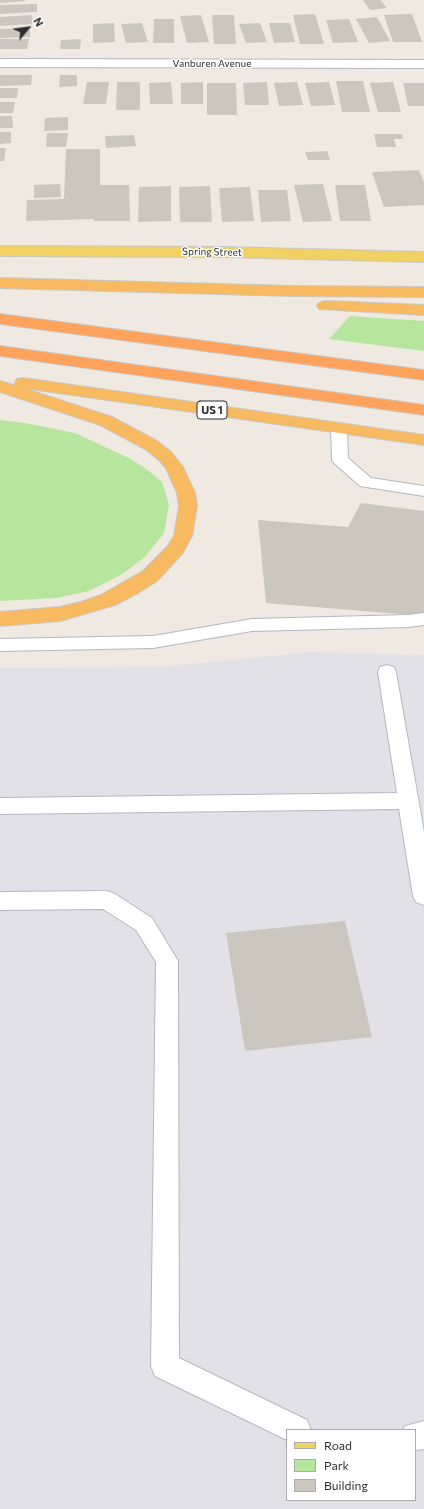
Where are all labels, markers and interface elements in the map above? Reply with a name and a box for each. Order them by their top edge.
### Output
north arrow [8,8,48,48]
text: N [31,15,47,29]
street label: Vanburen Avenue [173,58,251,70]
street label: Spring Street [182,245,242,259]
road number: US 1 [197,401,227,419]
legend [286,1429,416,1501]
text: Road [324,1438,352,1452]
text: Park [324,1458,349,1472]
text: Building [324,1478,368,1492]

